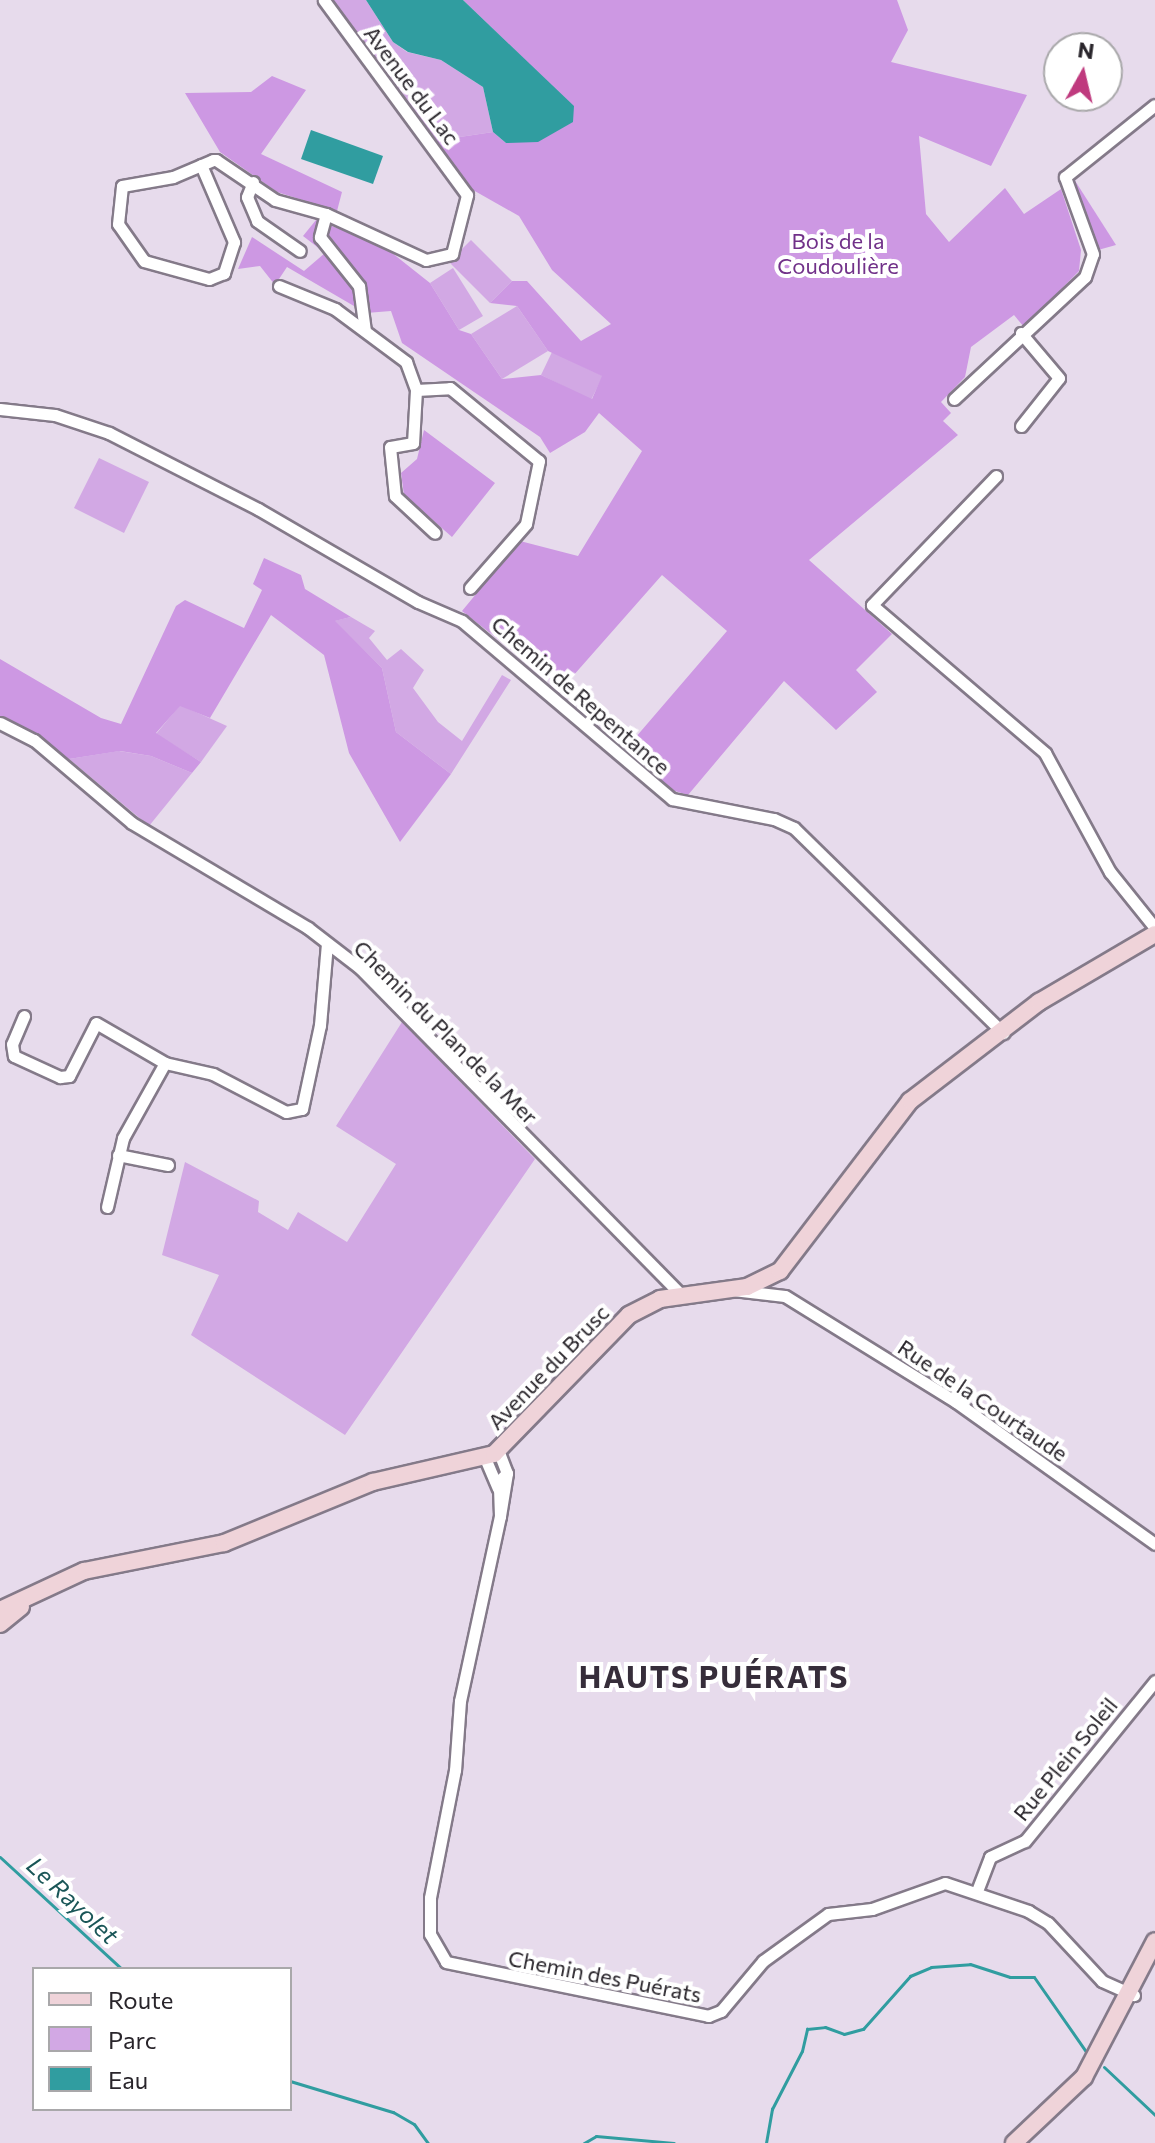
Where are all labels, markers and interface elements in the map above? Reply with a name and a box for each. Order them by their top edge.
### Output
street label: Avenue du Lac [359,20,465,150]
north arrow [1043,32,1123,112]
text: N [1076,35,1096,64]
park label: Bois de la Coudoulière [777,227,899,278]
street label: Chemin de Repentance [486,610,676,780]
street label: Chemin du Plan de la Mer [349,935,543,1129]
street label: Avenue du Brusc [482,1299,614,1435]
street label: Rue de la Courtaude [893,1333,1073,1467]
district label: HAUTS PUÉRATS [579,1658,849,1694]
street label: Rue Plein Soleil [1007,1692,1123,1826]
water label: Le Rayolet [21,1851,125,1949]
street label: Chemin des Puérats [506,1944,704,2008]
legend [32,1967,292,2111]
text: Route [108,1985,173,2014]
text: Parc [108,2025,157,2054]
text: Eau [108,2065,148,2094]

